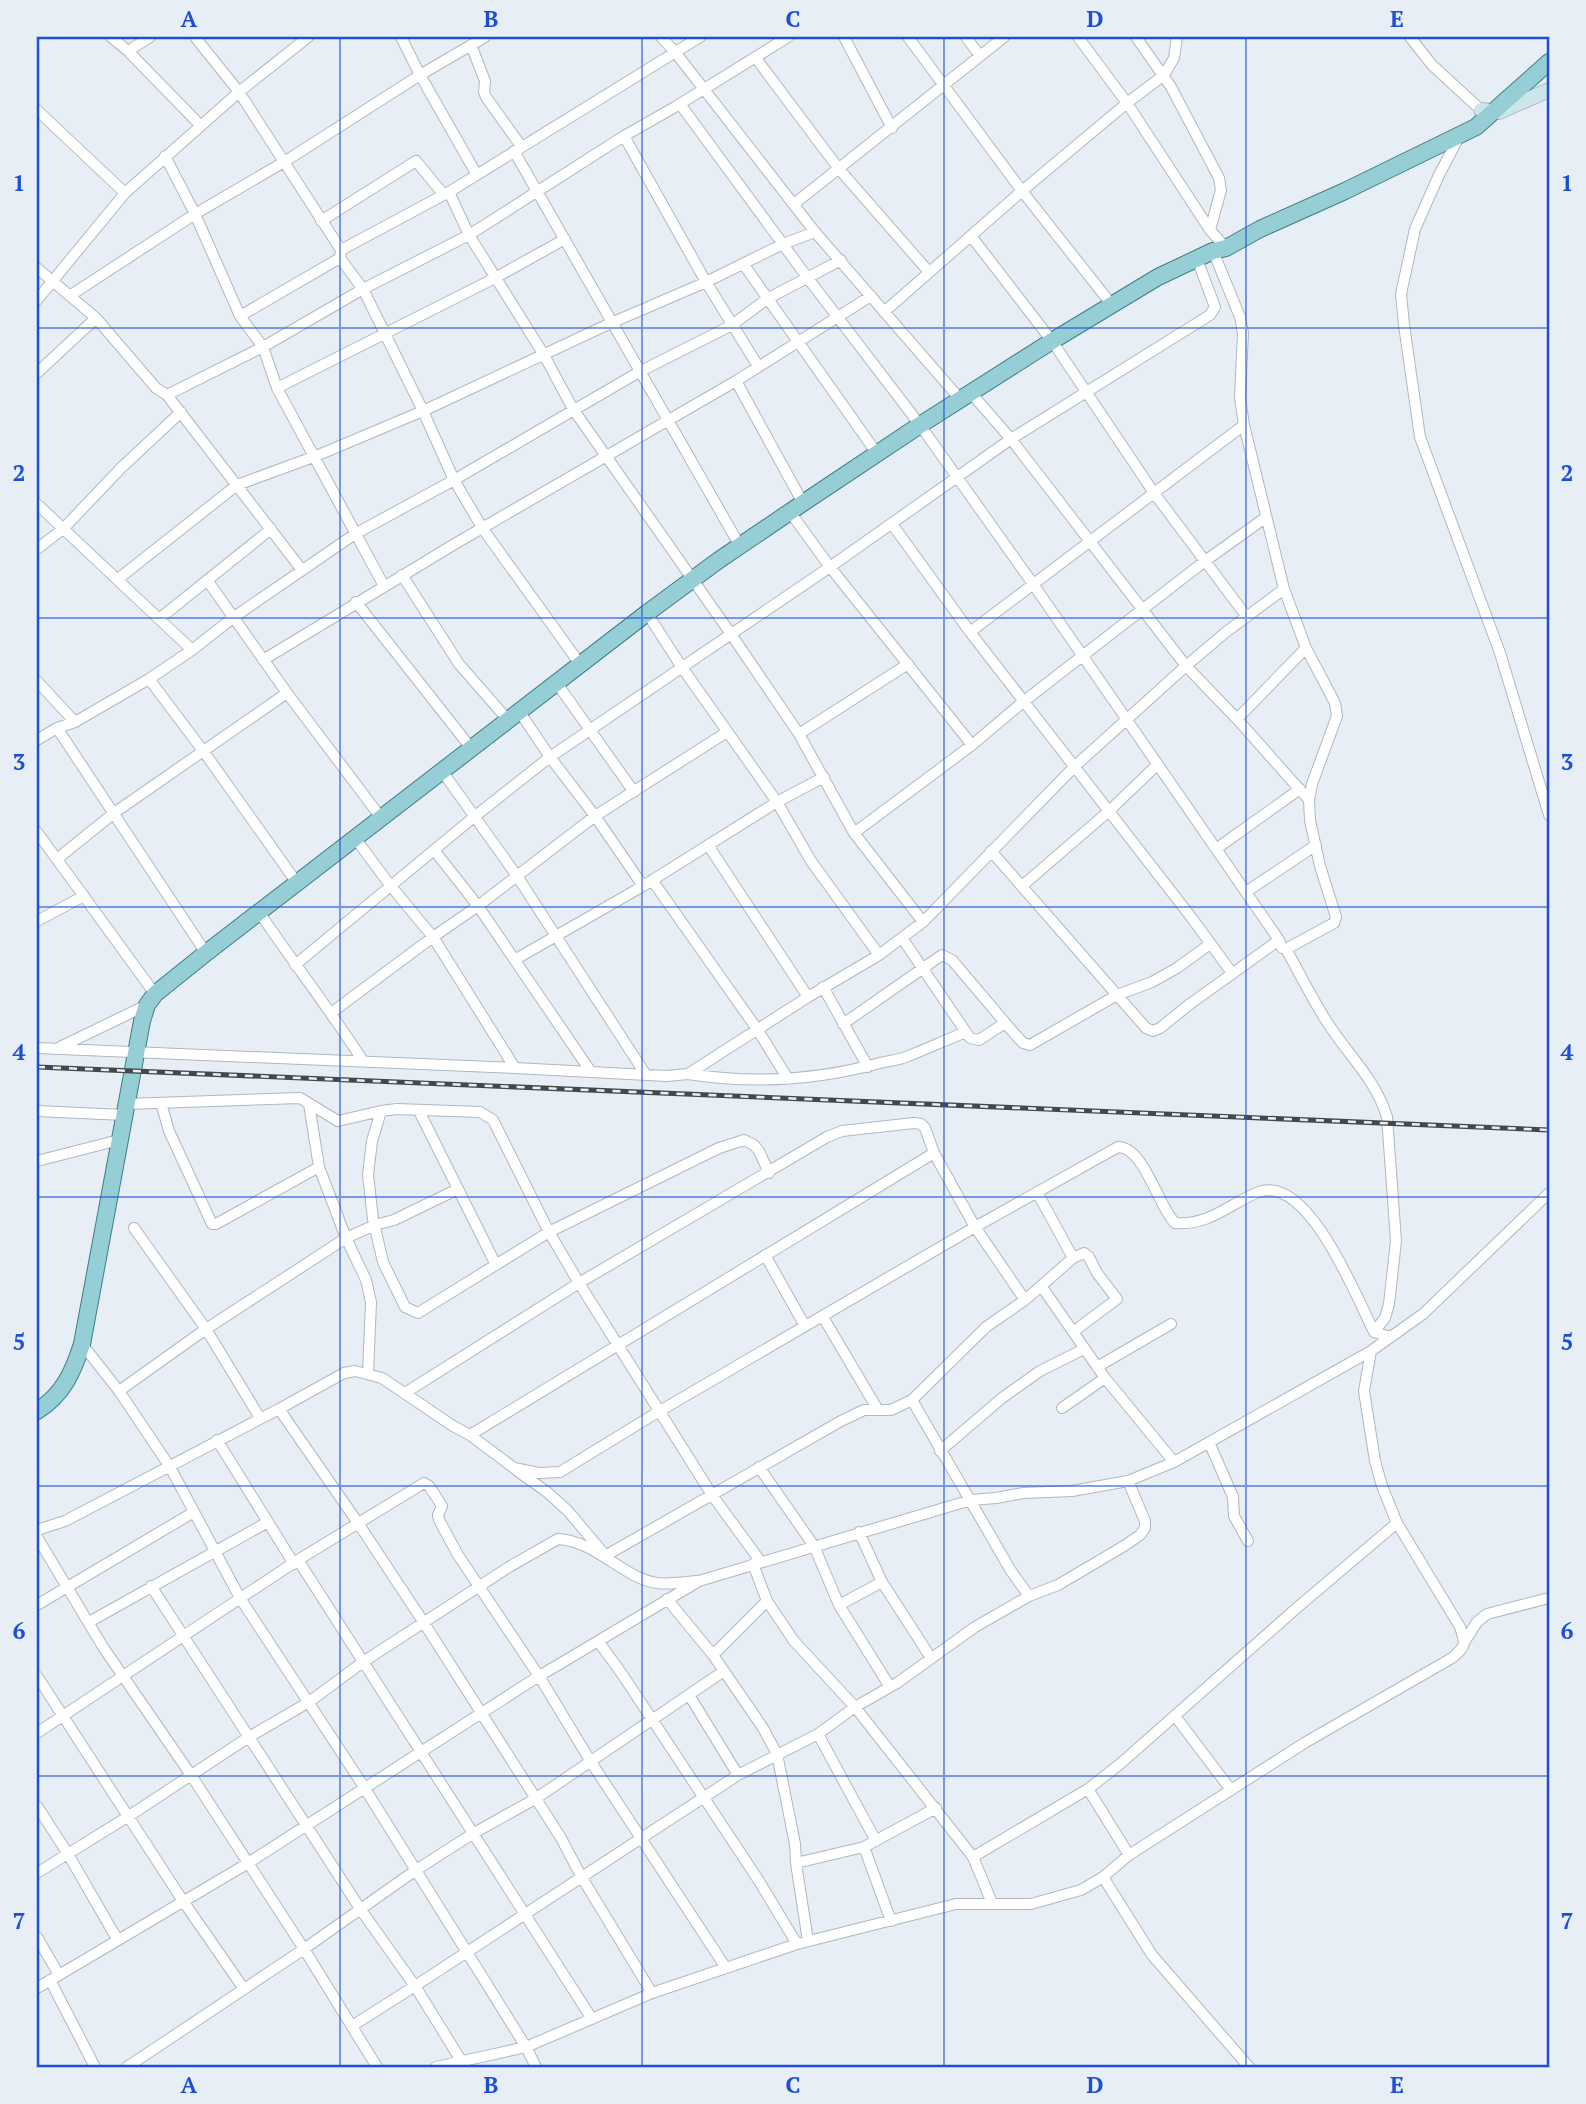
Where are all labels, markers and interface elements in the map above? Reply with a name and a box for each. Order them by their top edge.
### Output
text: A [181,3,198,34]
text: B [484,3,499,34]
text: C [786,3,801,34]
text: D [1087,3,1104,34]
text: E [1390,3,1404,34]
text: 1 [13,167,26,198]
text: 1 [1561,167,1574,198]
text: 2 [13,457,26,488]
text: 2 [1561,457,1574,488]
text: 3 [13,746,26,777]
text: 3 [1561,746,1574,777]
text: 4 [13,1036,26,1067]
text: 4 [1561,1036,1574,1067]
text: 5 [13,1326,26,1357]
text: 5 [1561,1326,1574,1357]
text: 6 [13,1615,26,1646]
text: 6 [1561,1615,1574,1646]
text: 7 [13,1905,26,1936]
text: 7 [1561,1905,1574,1936]
text: A [181,2069,198,2100]
text: B [484,2069,499,2100]
text: C [786,2069,801,2100]
text: D [1087,2069,1104,2100]
text: E [1390,2069,1404,2100]

